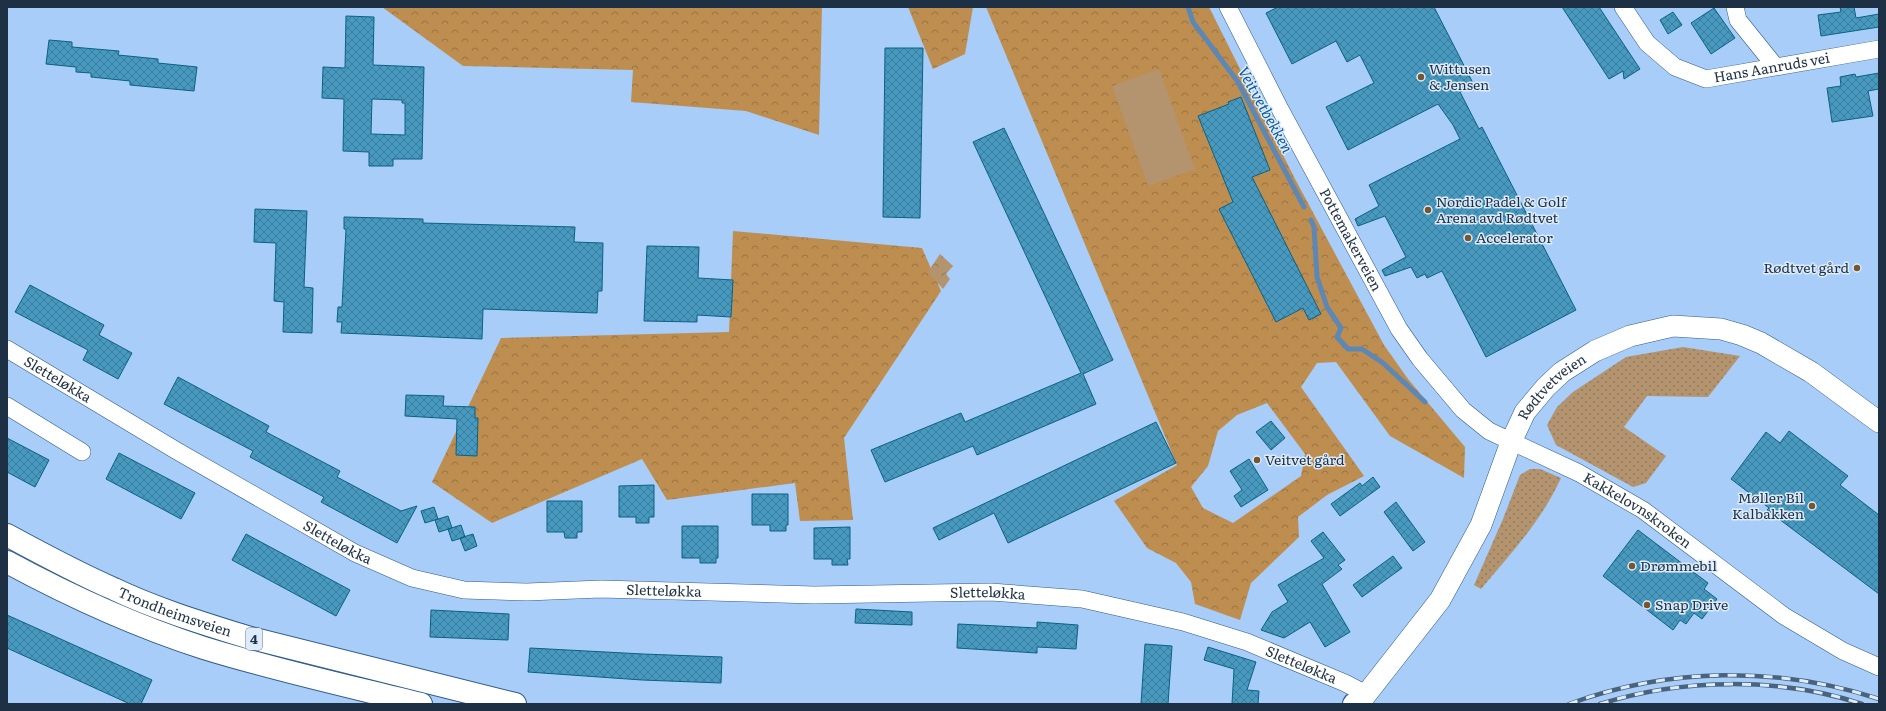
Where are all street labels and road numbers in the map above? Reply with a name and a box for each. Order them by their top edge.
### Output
street label: Hans Aanruds vei [1712,47,1831,87]
street label: Pottemakerveien [1316,184,1388,294]
street label: Rødtvetveien [1512,348,1589,423]
street label: Sletteløkka [21,351,96,407]
street label: Kakkelovnskroken [1580,467,1696,552]
street label: Sletteløkka [300,515,376,568]
street label: Sletteløkka [626,579,702,601]
street label: Trondheimsveien [115,581,234,641]
street label: Sletteløkka [950,581,1027,604]
road number: 4 [246,628,262,650]
street label: Sletteløkka [1263,640,1341,688]

